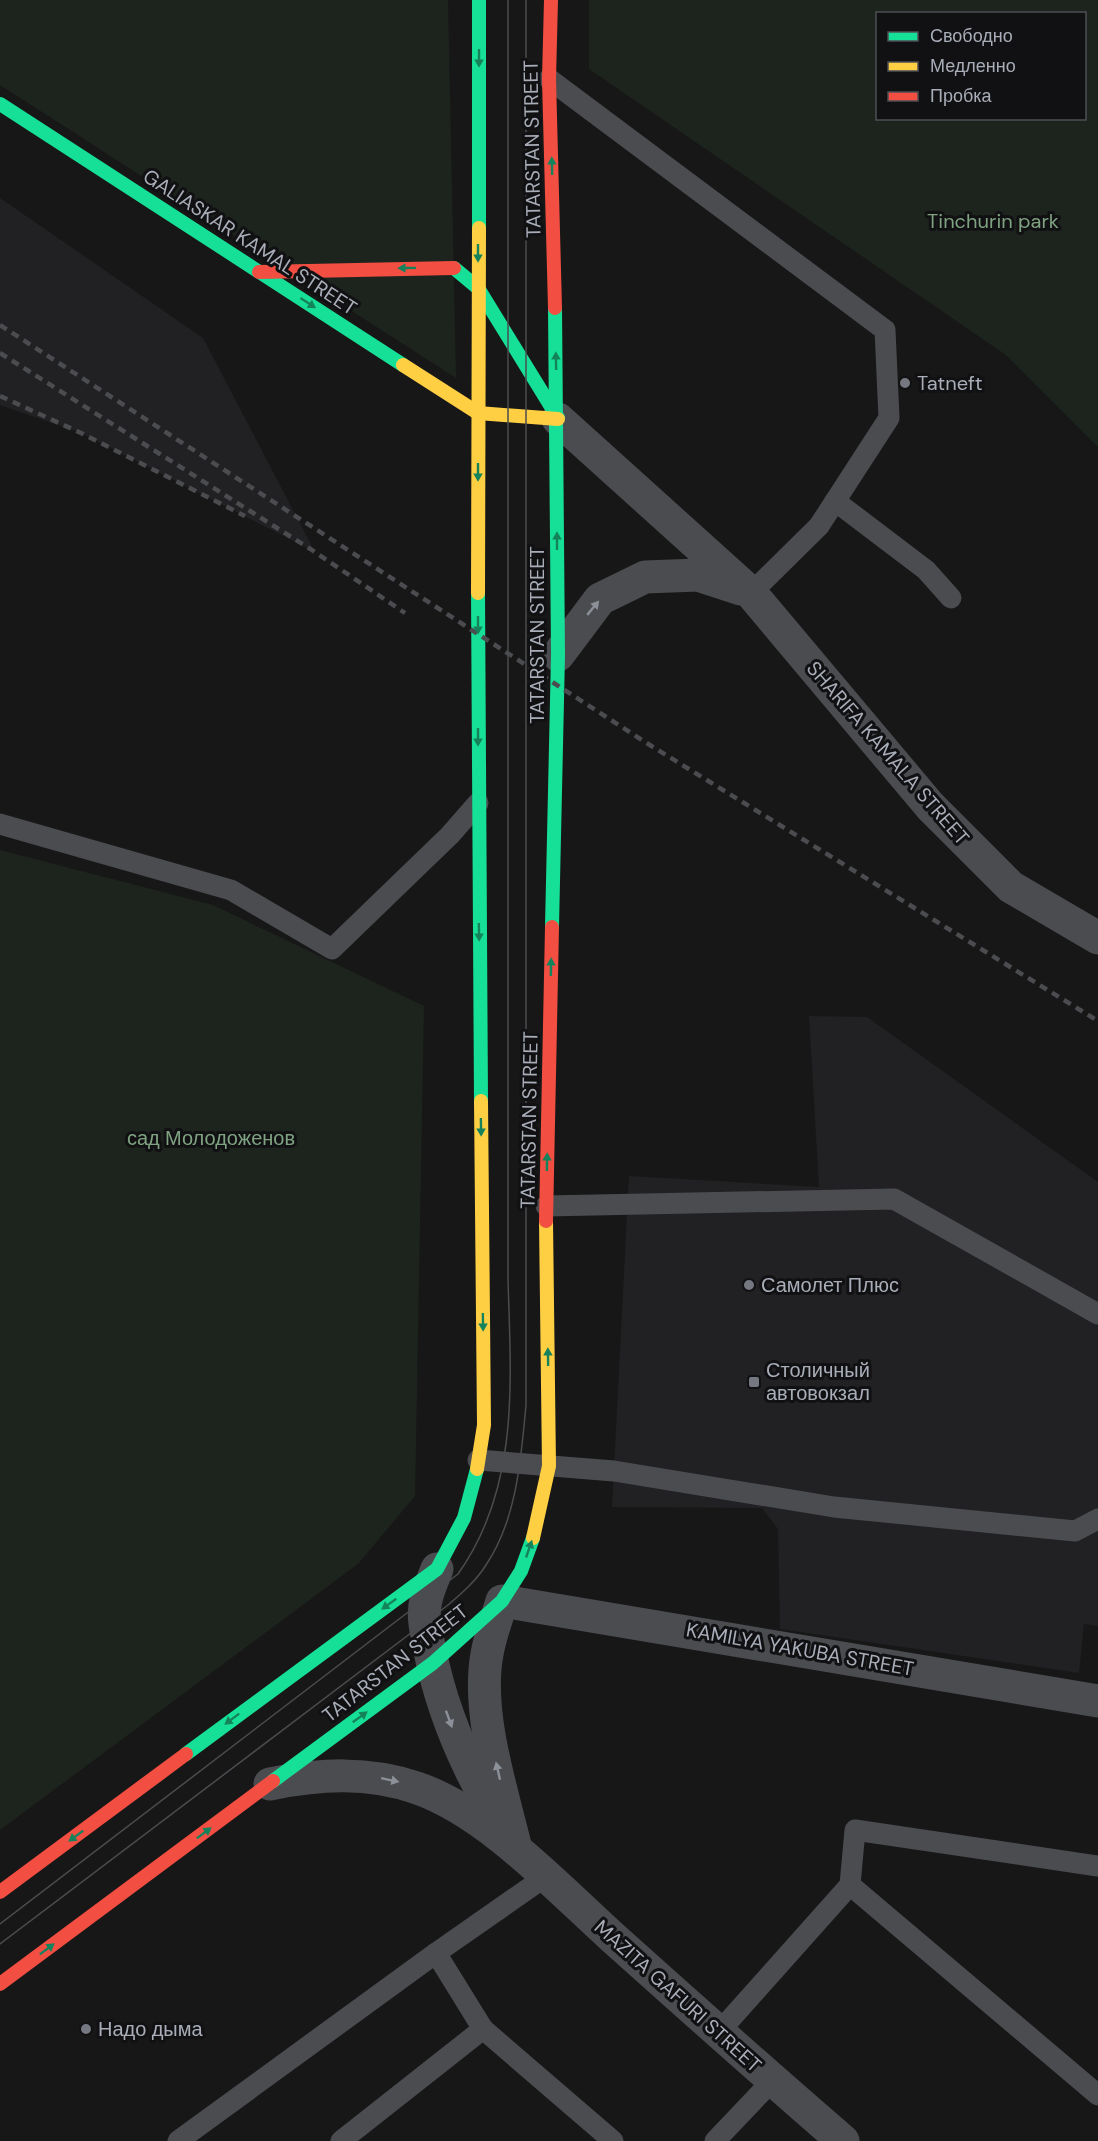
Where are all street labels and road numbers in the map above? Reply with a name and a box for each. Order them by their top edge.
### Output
street label: TATARSTAN STREET [517,60,547,238]
street label: GALIASKAR KAMAL STREET [138,163,362,321]
street label: TATARSTAN STREET [524,546,550,724]
street label: SHARIFA KAMALA STREET [801,656,975,850]
street label: TATARSTAN STREET [514,1031,544,1209]
street label: TATARSTAN STREET [317,1598,473,1728]
street label: KAMILYA YAKUBA STREET [684,1616,916,1682]
street label: MAZITA GAFURI STREET [589,1914,767,2078]

